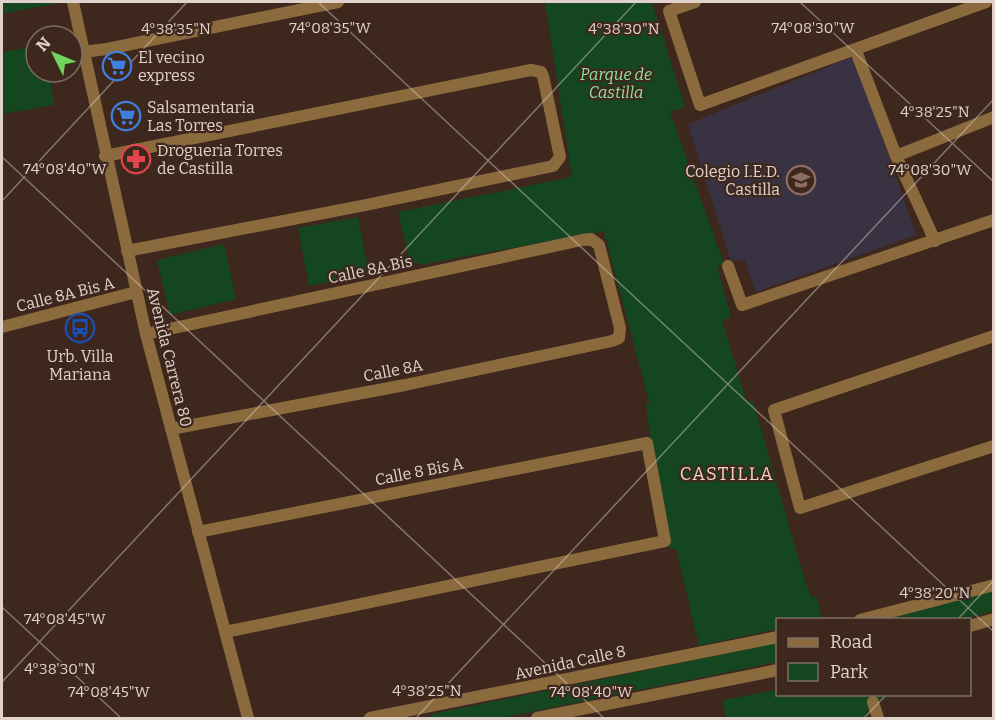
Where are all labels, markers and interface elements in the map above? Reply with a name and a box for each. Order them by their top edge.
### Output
text: 74°08'35"W [289,19,371,37]
text: 74°08'30"W [771,19,855,37]
text: 4°38'35"N [141,20,211,38]
text: 4°38'30"N [588,20,660,38]
north arrow [24,24,84,84]
text: N [32,33,55,55]
place label: El vecino express [138,48,205,85]
supermarket icon: El vecino express [101,50,133,82]
park label: Parque de Castilla [580,65,652,102]
place label: Salsamentaria Las Torres [147,98,255,135]
supermarket icon: Salsamentaria Las Torres [110,100,142,132]
text: 4°38'25"N [900,103,970,121]
place label: Drogueria Torres de Castilla [157,141,283,178]
pharmacy icon: Drogueria Torres de Castilla [120,143,152,175]
text: 74°08'40"W [23,160,107,178]
text: 74°08'30"W [888,161,972,179]
place label: Colegio I.E.D. Castilla [685,162,780,199]
school or university icon: Colegio I.E.D. Castilla [785,164,817,196]
street label: Calle 8A Bis [326,251,414,288]
street label: Calle 8A Bis A [14,273,117,316]
street label: Avenida Carrera 80 [143,285,196,429]
bus stop icon: Urb. Villa Mariana [64,312,96,344]
place label: Urb. Villa Mariana [46,347,114,384]
street label: Calle 8A [362,355,425,386]
street label: Calle 8 Bis A [373,453,466,489]
district label: CASTILLA [680,463,774,485]
text: 4°38'20"N [900,584,971,602]
text: 74°08'45"W [24,610,107,628]
legend [776,618,971,696]
text: Road [830,631,873,653]
street label: Avenida Calle 8 [513,641,627,684]
text: 4°38'30"N [24,660,96,678]
text: Park [830,661,869,683]
text: 4°38'25"N [392,682,462,700]
text: 74°08'45"W [68,683,151,701]
text: 74°08'40"W [549,683,633,701]

